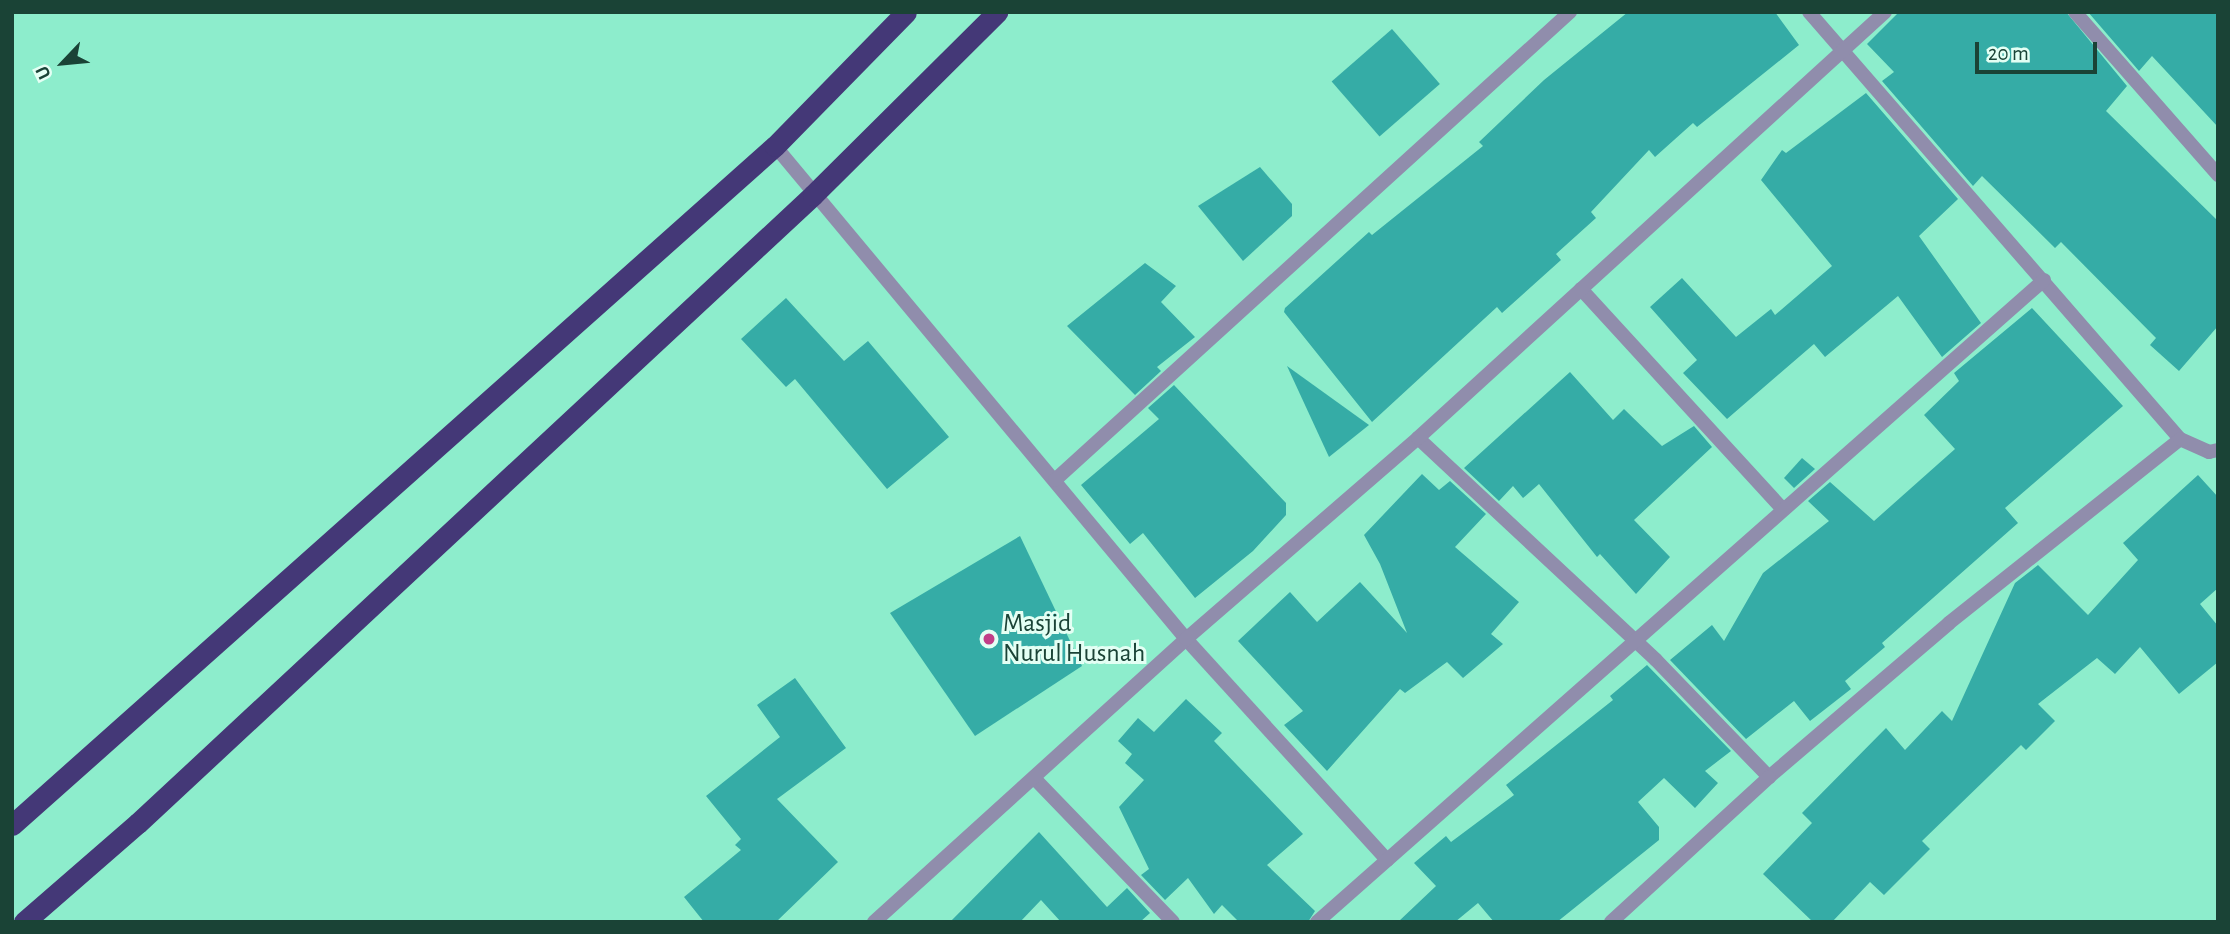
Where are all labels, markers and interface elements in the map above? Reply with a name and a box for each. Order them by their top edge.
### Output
north arrow [28,28,98,98]
scale bar [1978,28,2100,72]
text: 20 m [1988,43,2029,64]
text: U [32,63,55,82]
place label: Masjid Nurul Husnah [1003,608,1145,670]
marker: Masjid Nurul Husnah [981,631,997,647]

